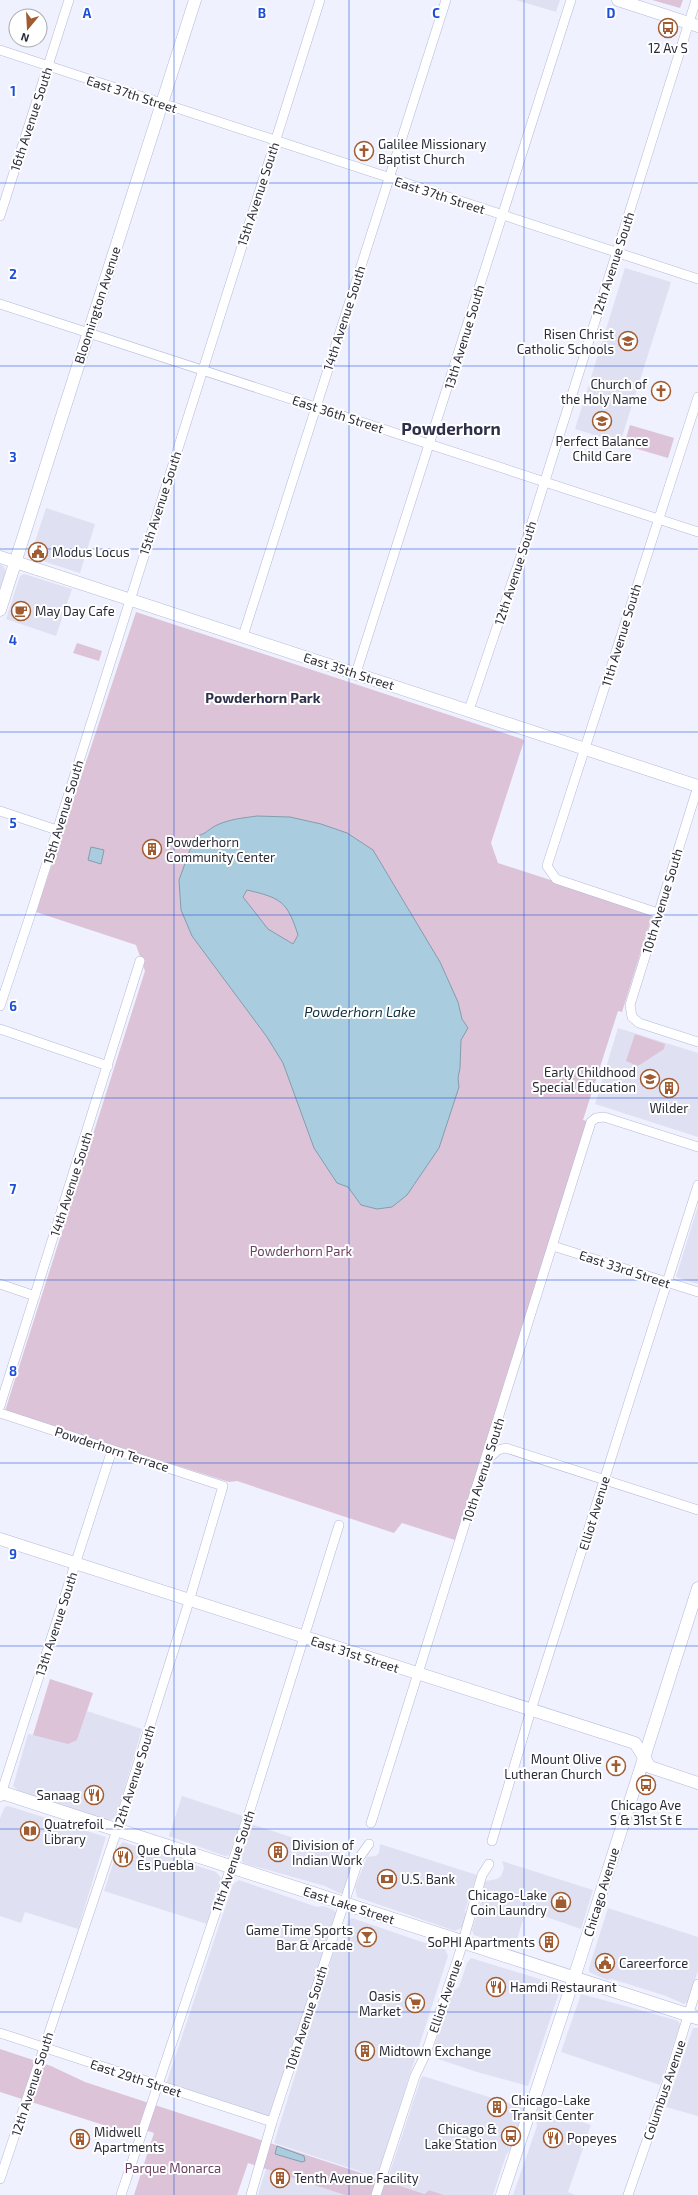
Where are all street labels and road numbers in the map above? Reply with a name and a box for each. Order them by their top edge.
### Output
street label: 16th Avenue South [7,65,55,173]
street label: East 37th Street [85,72,179,116]
street label: 15th Avenue South [234,140,282,248]
street label: East 37th Street [393,173,487,217]
street label: 12th Avenue South [589,210,637,318]
street label: Bloomington Avenue [71,244,123,366]
street label: 14th Avenue South [319,264,369,372]
street label: 13th Avenue South [440,283,488,391]
street label: East 36th Street [290,392,386,436]
street label: 15th Avenue South [136,449,184,557]
street label: 12th Avenue South [491,519,539,627]
street label: 11th Avenue South [598,582,644,688]
street label: East 35th Street [302,649,396,693]
street label: 15th Avenue South [40,758,86,866]
street label: 10th Avenue South [638,846,686,956]
street label: 14th Avenue South [46,1130,96,1238]
street label: East 33rd Street [577,1247,673,1291]
street label: 10th Avenue South [459,1416,507,1524]
street label: Powderhorn Terrace [53,1423,171,1475]
street label: Elliot Avenue [575,1474,613,1552]
street label: 13th Avenue South [32,1570,80,1678]
street label: East 31st Street [309,1632,401,1676]
street label: 12th Avenue South [110,1723,158,1831]
street label: 11th Avenue South [208,1808,258,1914]
street label: Chicago Avenue [580,1845,622,1939]
street label: East Lake Street [301,1883,397,1927]
street label: Elliot Avenue [425,1957,465,2035]
street label: 10th Avenue South [282,1964,330,2072]
street label: 12th Avenue South [8,2030,56,2138]
street label: Columbus Avenue [639,2038,689,2142]
street label: East 29th Street [88,2056,184,2100]

